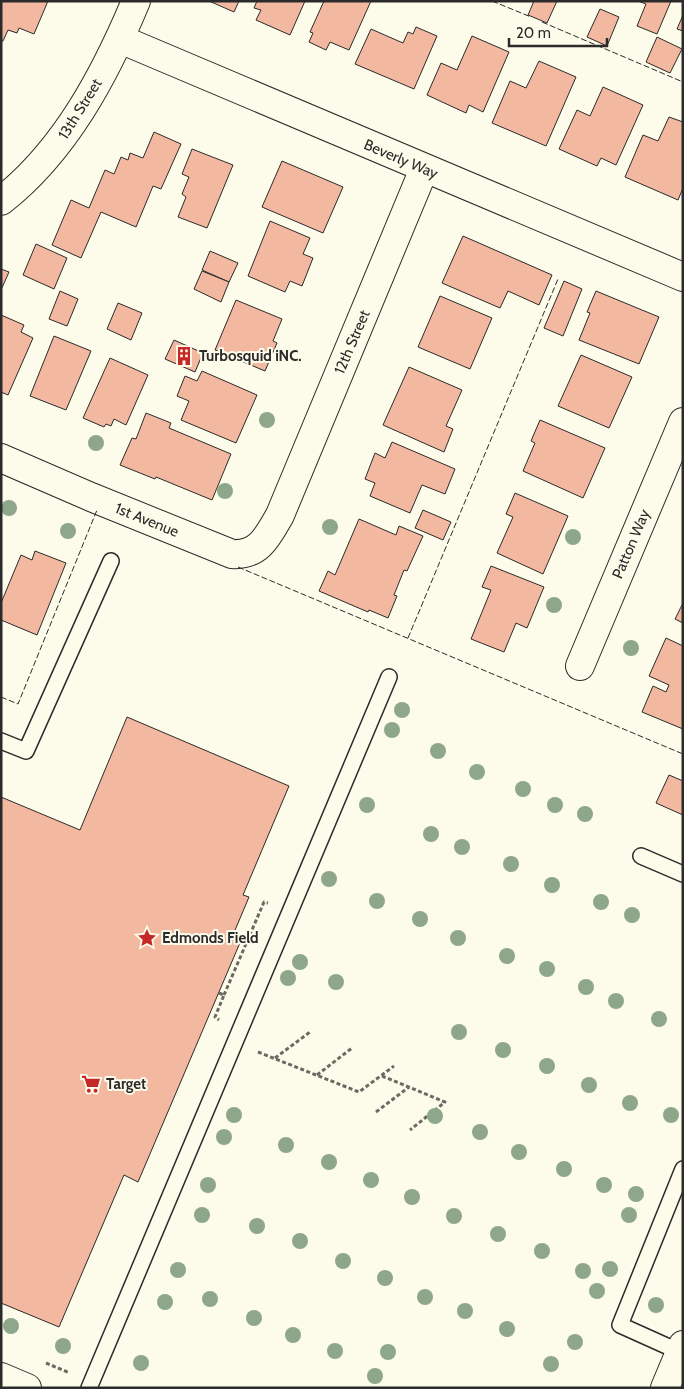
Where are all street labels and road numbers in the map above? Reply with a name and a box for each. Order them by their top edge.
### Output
street label: 13th Street [54,75,106,143]
street label: Beverly Way [361,135,441,183]
street label: 12th Street [330,307,374,377]
street label: 1st Avenue [113,499,182,541]
street label: Patton Way [608,506,654,581]

